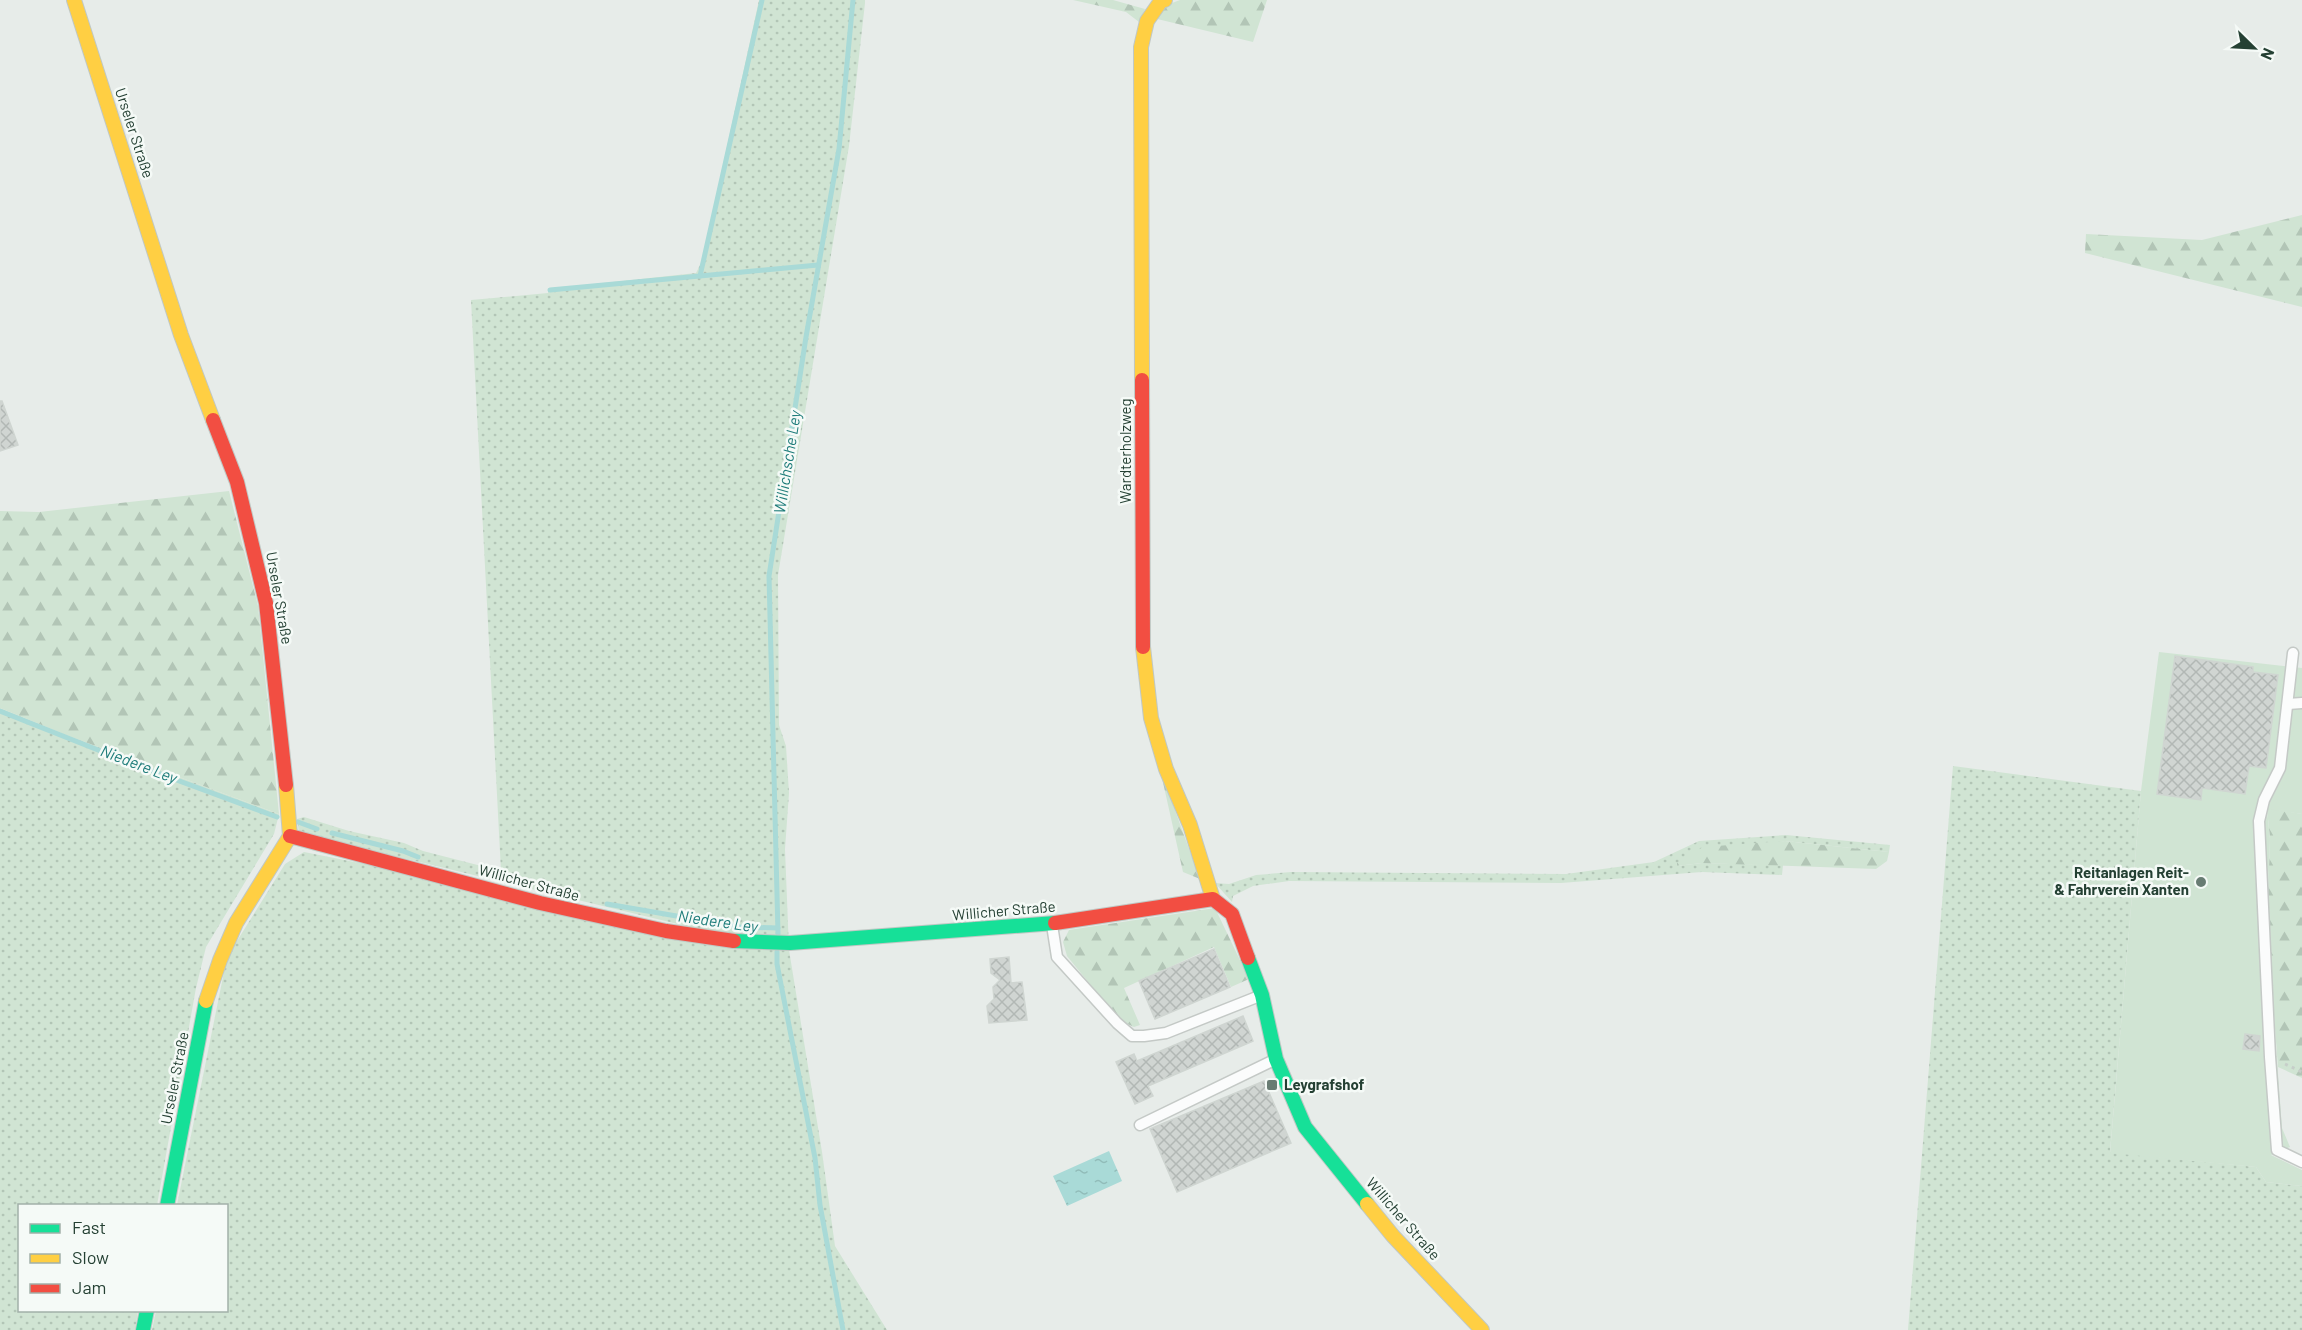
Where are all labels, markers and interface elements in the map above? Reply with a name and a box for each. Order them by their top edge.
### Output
north arrow [2224,18,2284,78]
text: N [2257,46,2279,63]
street label: Urseler Straße [112,85,158,180]
street label: Wardterholzweg [1116,398,1134,504]
water label: Willichsche Ley [769,408,804,515]
street label: Urseler Straße [263,550,297,646]
water label: Niedere Ley [98,740,181,787]
street label: Willicher Straße [477,860,582,904]
place label: Reitanlagen Reit- & Fahrverein Xanten [2054,863,2189,898]
marker: Reitanlagen Reit- & Fahrverein Xanten [2194,875,2208,889]
street label: Willicher Straße [952,897,1056,923]
water label: Niedere Ley [677,905,760,936]
street label: Urseler Straße [156,1030,192,1126]
place label: Leygrafshof [1284,1075,1365,1093]
marker: Leygrafshof [1265,1078,1279,1092]
street label: Willicher Straße [1363,1173,1445,1263]
legend [18,1204,228,1312]
text: Fast [72,1216,106,1238]
text: Slow [72,1246,109,1268]
text: Jam [72,1276,106,1298]

